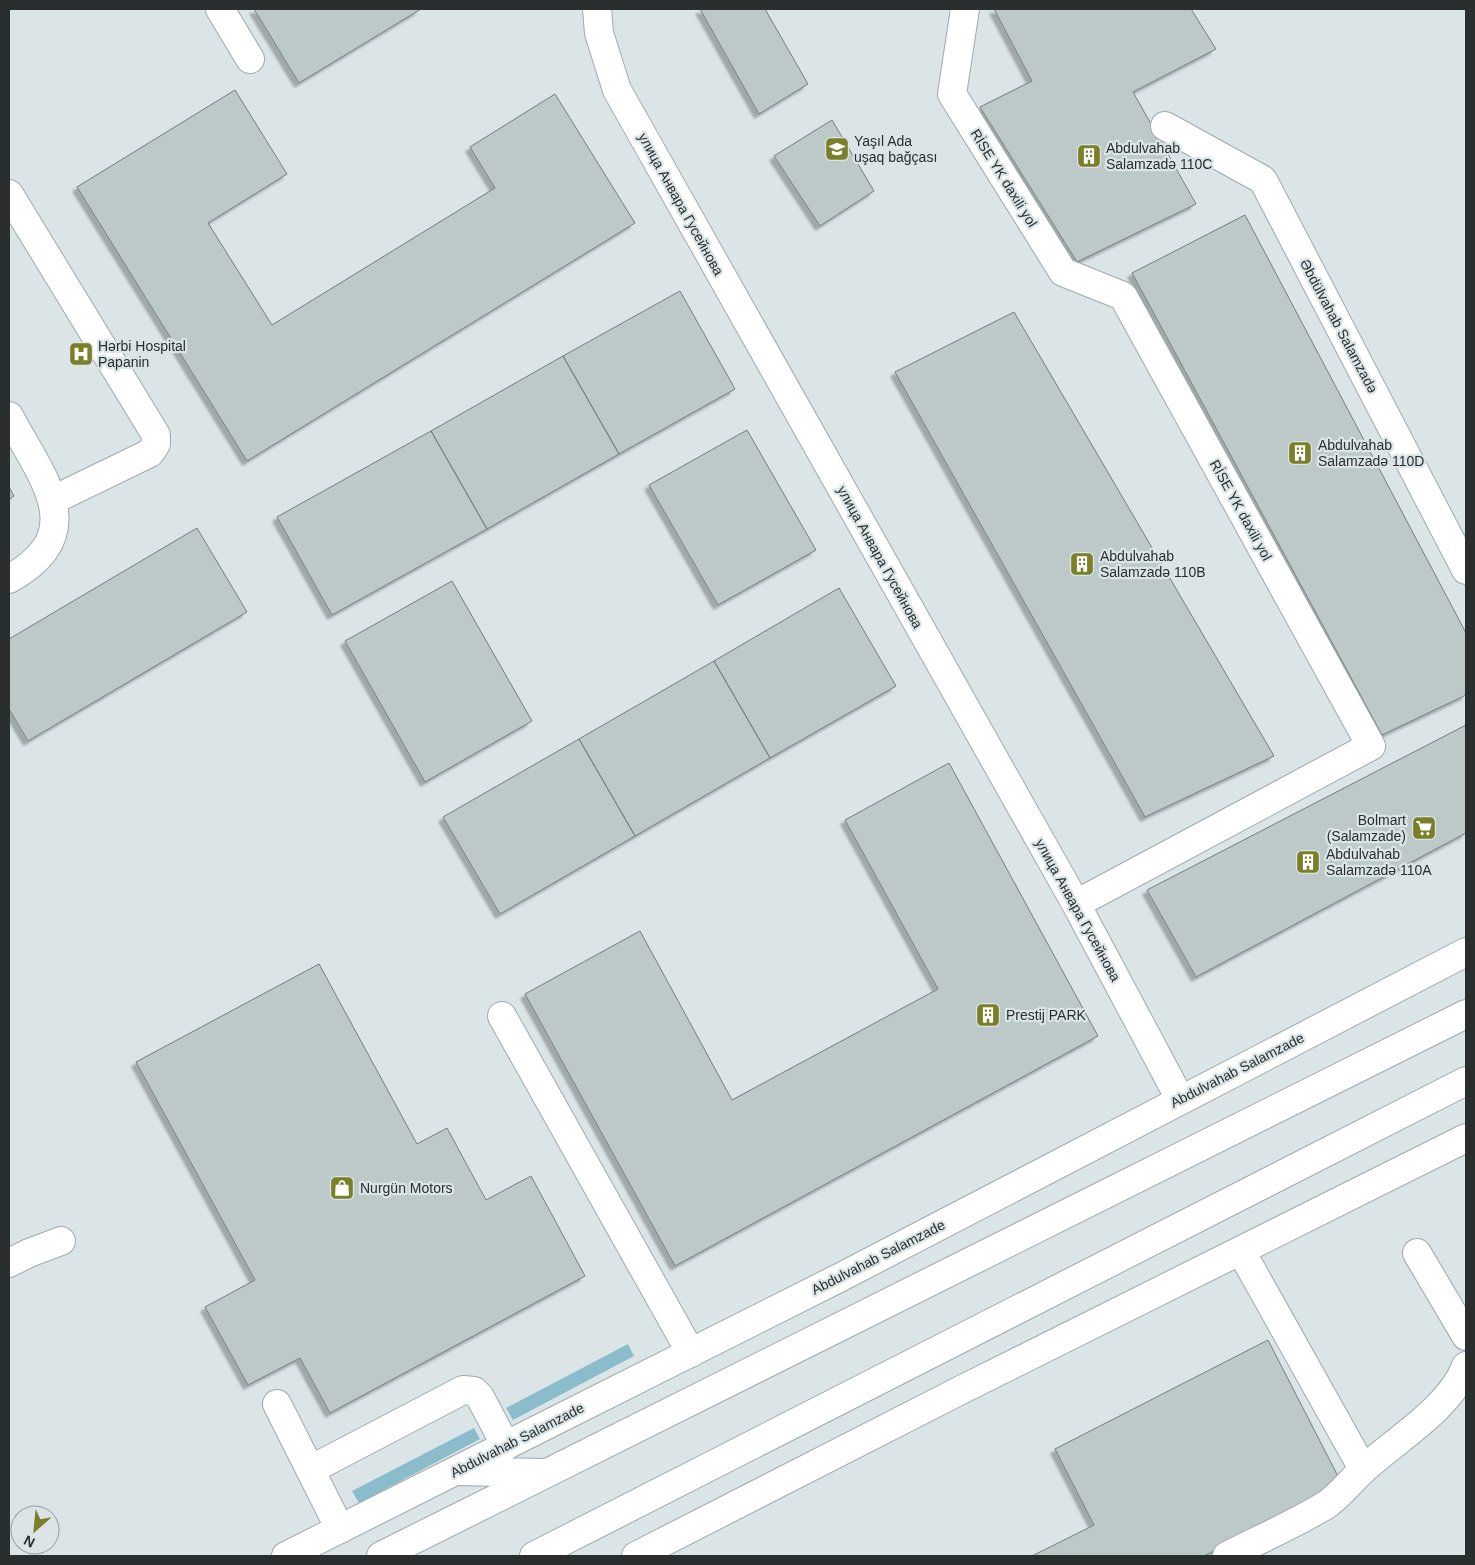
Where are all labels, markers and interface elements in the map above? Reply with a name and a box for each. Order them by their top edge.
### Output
street label: RİSE YK daxili yol [967,125,1041,230]
street label: улица Анвара Гусейнова [635,130,727,278]
place label: Yaşıl Ada uşaq bağçası [854,133,937,165]
school or university icon: Yaşıl Ada uşaq bağçası [824,136,850,162]
place label: Abdulvahab Salamzadə 110C [1106,140,1212,172]
building icon: Abdulvahab Salamzadə 110C [1076,143,1102,169]
street label: Əbdülvahab Salamzadə [1297,256,1381,396]
place label: Hərbi Hospital Papanin [98,338,186,370]
hospital icon: Hərbi Hospital Papanin [68,341,94,367]
place label: Abdulvahab Salamzadə 110D [1318,437,1424,469]
building icon: Abdulvahab Salamzadə 110D [1287,440,1313,466]
street label: RİSE YK daxili yol [1207,456,1276,563]
street label: улица Анвара Гусейнова [834,483,926,631]
place label: Abdulvahab Salamzadə 110B [1100,548,1206,580]
building icon: Abdulvahab Salamzadə 110B [1069,551,1095,577]
place label: Bolmart (Salamzade) [1327,812,1406,844]
supermarket icon: Bolmart (Salamzade) [1411,815,1437,841]
street label: улица Анвара Гусейнова [1032,836,1124,984]
place label: Abdulvahab Salamzadə 110A [1326,846,1432,878]
building icon: Abdulvahab Salamzadə 110A [1295,849,1321,875]
building icon: Prestij PARK [975,1002,1001,1028]
place label: Prestij PARK [1006,1007,1087,1023]
street label: Abdulvahab Salamzade [1167,1029,1307,1111]
shop icon: Nurgün Motors [329,1175,355,1201]
place label: Nurgün Motors [360,1180,453,1196]
street label: Abdulvahab Salamzade [808,1216,948,1298]
street label: Abdulvahab Salamzade [447,1399,587,1481]
north arrow [10,1505,60,1555]
text: N [21,1532,37,1551]

